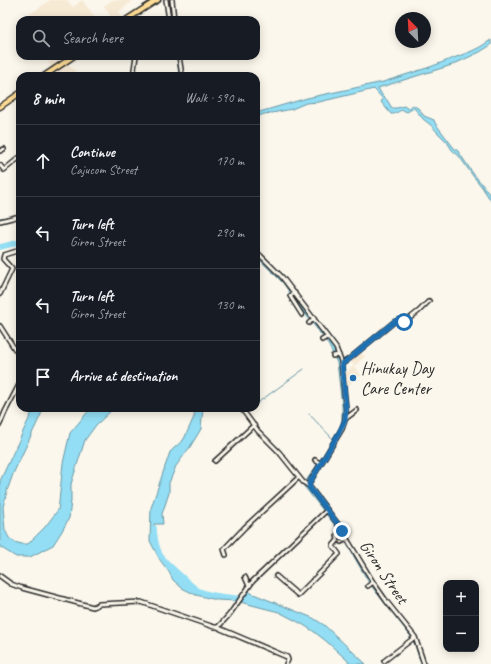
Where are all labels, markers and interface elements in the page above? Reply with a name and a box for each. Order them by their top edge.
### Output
north arrow [395,12,431,48]
search box [16,16,260,60]
icon: search [30,27,52,49]
text: Search here [62,29,123,48]
text: 8 min [32,88,65,109]
text: Walk · 590 m [185,90,244,106]
text: Continue [70,143,115,162]
icon: ahead [32,150,54,172]
text: 170 m [216,153,244,169]
text: Cajucom Street [70,162,137,178]
text: Turn left [70,215,113,234]
icon: left [32,222,54,244]
text: 290 m [216,225,244,241]
text: Giron Street [70,234,125,250]
text: Turn left [70,287,113,306]
icon: left [32,294,54,316]
text: 130 m [216,297,244,313]
text: Giron Street [70,306,125,322]
route start [395,313,413,331]
place label: Hinukay Day Care Center [361,358,435,399]
icon: arrive [32,366,54,388]
text: Arrive at destination [70,367,177,386]
marker: Hinukay Day Care Center [348,373,358,383]
route end [333,522,351,540]
street label: Giron Street [355,536,414,610]
map controls [443,580,479,652]
button: + [443,580,479,616]
button: − [443,616,479,652]

